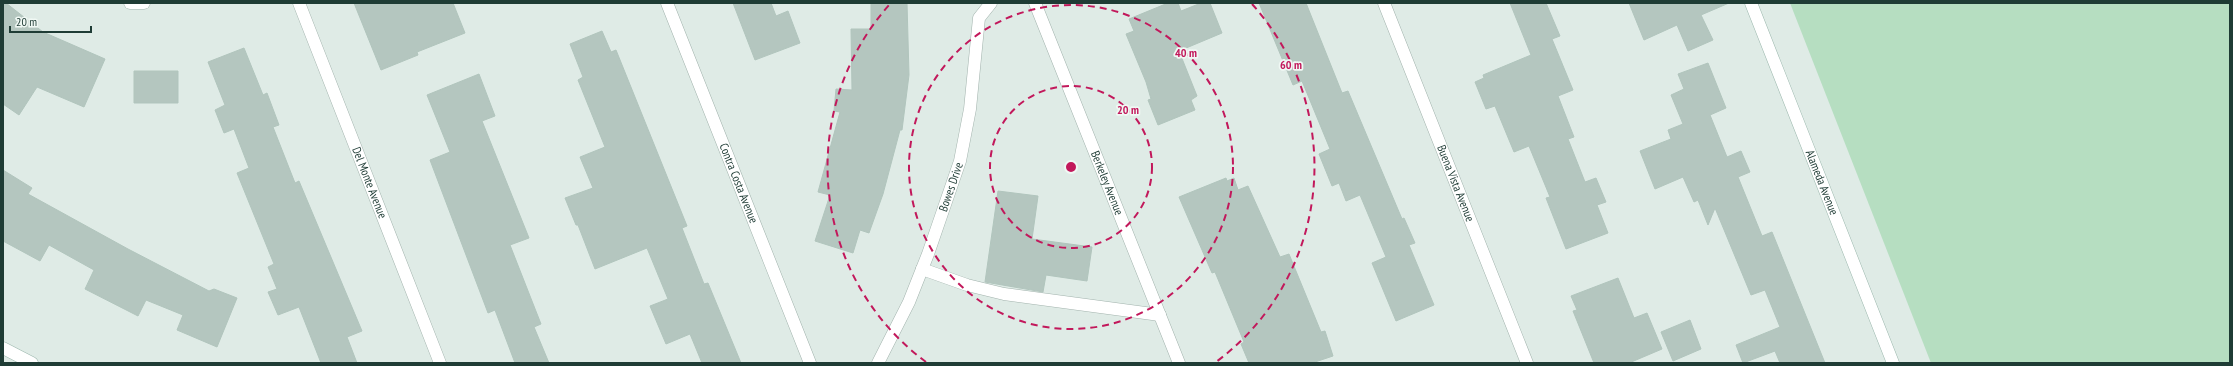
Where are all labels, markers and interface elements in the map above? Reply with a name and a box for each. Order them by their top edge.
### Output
scale bar [10,8,91,34]
text: 20 m [16,14,37,29]
text: 40 m [1175,45,1197,60]
text: 60 m [1280,57,1302,72]
text: 20 m [1117,102,1139,117]
street label: Contra Costa Avenue [716,141,762,225]
street label: Buena Vista Avenue [1434,143,1478,224]
street label: Del Monte Avenue [349,145,391,220]
street label: Alameda Avenue [1803,148,1842,217]
street label: Berkeley Avenue [1088,149,1127,217]
street label: Bowes Drive [935,160,966,213]
centre of rings [1064,160,1078,174]

